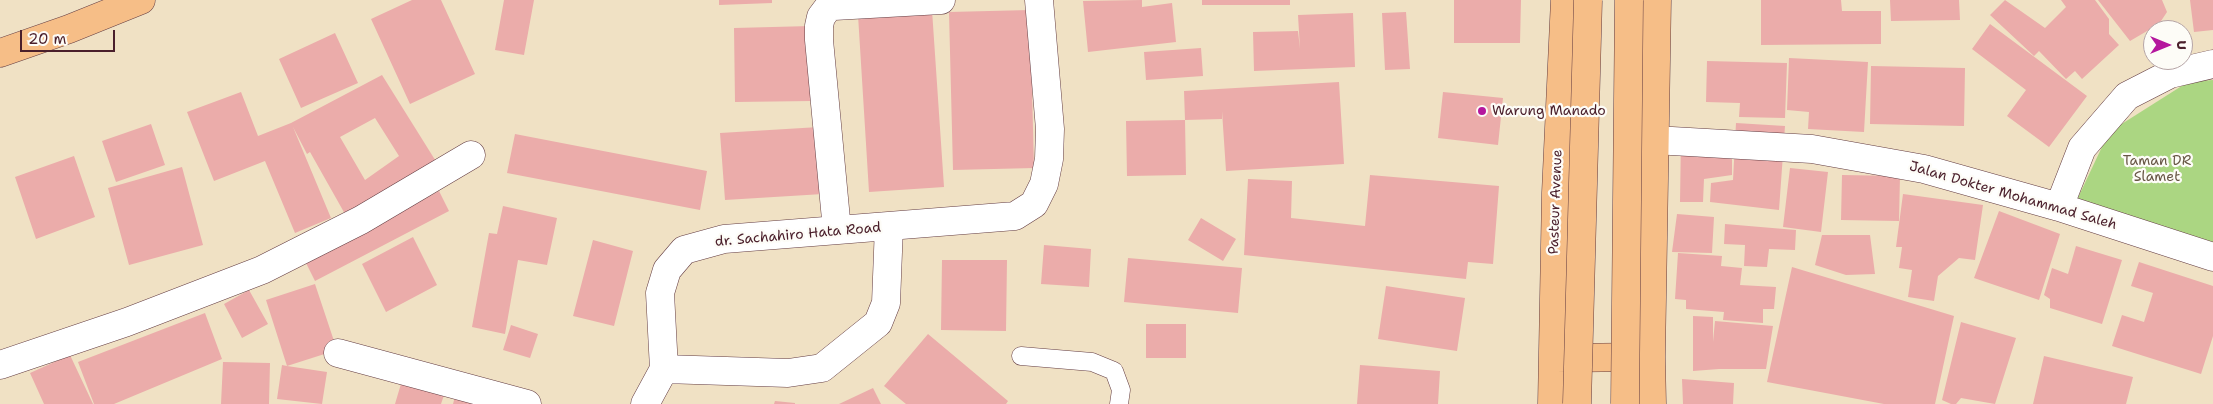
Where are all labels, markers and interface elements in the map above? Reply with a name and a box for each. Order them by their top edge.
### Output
scale bar [22,20,118,52]
north arrow [2143,20,2193,70]
text: 20 m [28,29,67,49]
text: U [2173,40,2191,50]
place label: Warung Manado [1492,103,1606,119]
marker: Warung Manado [1476,105,1488,117]
street label: Pasteur Avenue [1546,149,1566,255]
park label: Taman DR Slamet [2123,153,2191,186]
street label: Jalan Dokter Mohammad Saleh [1907,158,2119,234]
street label: dr. Sachahiro Hata Road [714,219,882,251]

